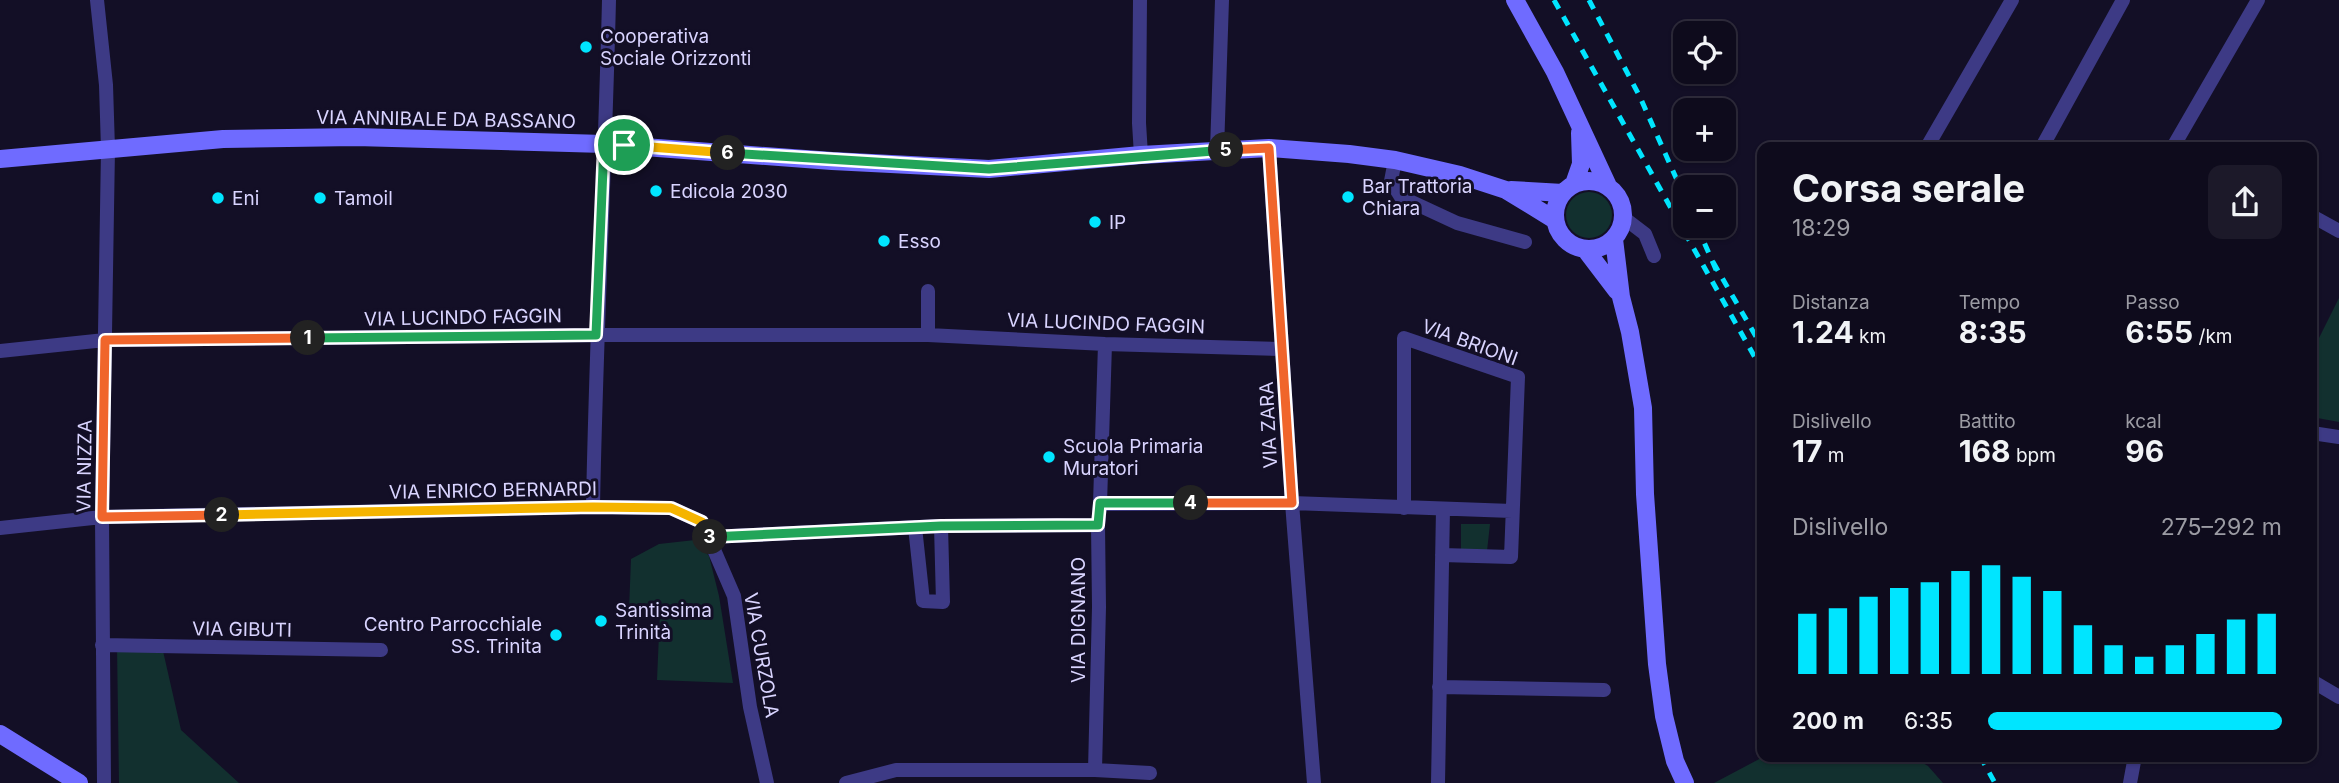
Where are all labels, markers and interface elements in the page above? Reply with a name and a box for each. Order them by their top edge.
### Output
map controls [1673,21,1736,238]
button: locate [1673,21,1736,84]
place label: Cooperativa Sociale Orizzonti [600,25,751,70]
marker: Cooperativa Sociale Orizzonti [578,39,594,55]
button: + [1673,98,1736,161]
street label: VIA ANNIBALE DA BASSANO [316,106,576,133]
pin [594,115,654,175]
icon: arrive [605,126,643,164]
pin: 5 [1208,132,1244,168]
pin: 6 [710,136,746,170]
text: 5 [1219,138,1232,161]
text: 6 [721,141,734,164]
text: Corsa serale [1792,165,2025,211]
button: share [2208,165,2282,239]
place label: Bar Trattoria Chiara [1362,175,1473,220]
button: − [1673,175,1736,238]
place label: Edicola 2030 [670,180,788,203]
marker: Edicola 2030 [648,183,664,199]
place label: Eni [232,187,259,210]
place label: Tamoil [334,187,393,210]
marker: Bar Trattoria Chiara [1340,189,1356,205]
marker: Eni [210,190,226,206]
marker: Tamoil [312,190,328,206]
place label: IP [1109,211,1126,234]
marker: IP [1087,214,1103,230]
text: 18:29 [1792,214,1851,242]
place label: Esso [898,230,941,253]
marker: Esso [876,233,892,249]
text: Distanza [1792,291,1870,314]
text: Tempo [1959,291,2020,314]
text: Passo [2125,291,2180,314]
street label: VIA LUCINDO FAGGIN [364,304,562,331]
street label: VIA LUCINDO FAGGIN [1007,309,1205,338]
street label: VIA BRIONI [1419,314,1521,370]
text: 1.24 [1792,314,1854,350]
text: 8:35 [1959,314,2027,350]
text: 6:55 [2125,314,2193,350]
pin: 1 [290,320,326,356]
text: km [1854,325,1886,348]
text: /km [2193,325,2232,348]
text: 1 [303,326,312,349]
street label: VIA ZARA [1255,381,1282,469]
text: Dislivello [1792,410,1872,433]
text: Battito [1959,410,2016,433]
text: kcal [2125,410,2162,433]
street label: VIA NIZZA [72,419,97,513]
text: 17 [1792,433,1822,469]
text: 168 [1959,433,2011,469]
text: 96 [2125,433,2164,469]
place label: Scuola Primaria Muratori [1063,435,1204,480]
text: m [1822,444,1844,467]
text: bpm [2011,444,2056,467]
marker: Scuola Primaria Muratori [1041,449,1057,465]
street label: VIA ENRICO BERNARDI [389,477,597,504]
pin: 4 [1174,486,1208,520]
text: 4 [1184,491,1197,514]
pin: 2 [204,498,240,532]
text: 2 [216,503,227,526]
text: Dislivello [1792,513,1888,541]
text: 275–292 m [2161,513,2282,541]
pin: 3 [692,520,728,554]
text: 3 [703,525,716,548]
street label: VIA DIGNANO [1067,557,1090,683]
street label: VIA CURZOLA [739,591,784,719]
place label: Santissima Trinità [615,599,712,644]
place label: Centro Parrocchiale SS. Trinita [364,613,542,658]
marker: Santissima Trinità [593,613,609,629]
street label: VIA GIBUTI [192,617,292,642]
marker: Centro Parrocchiale SS. Trinita [548,627,564,643]
text: 200 m [1792,707,1864,735]
text: 6:35 [1904,707,1953,735]

